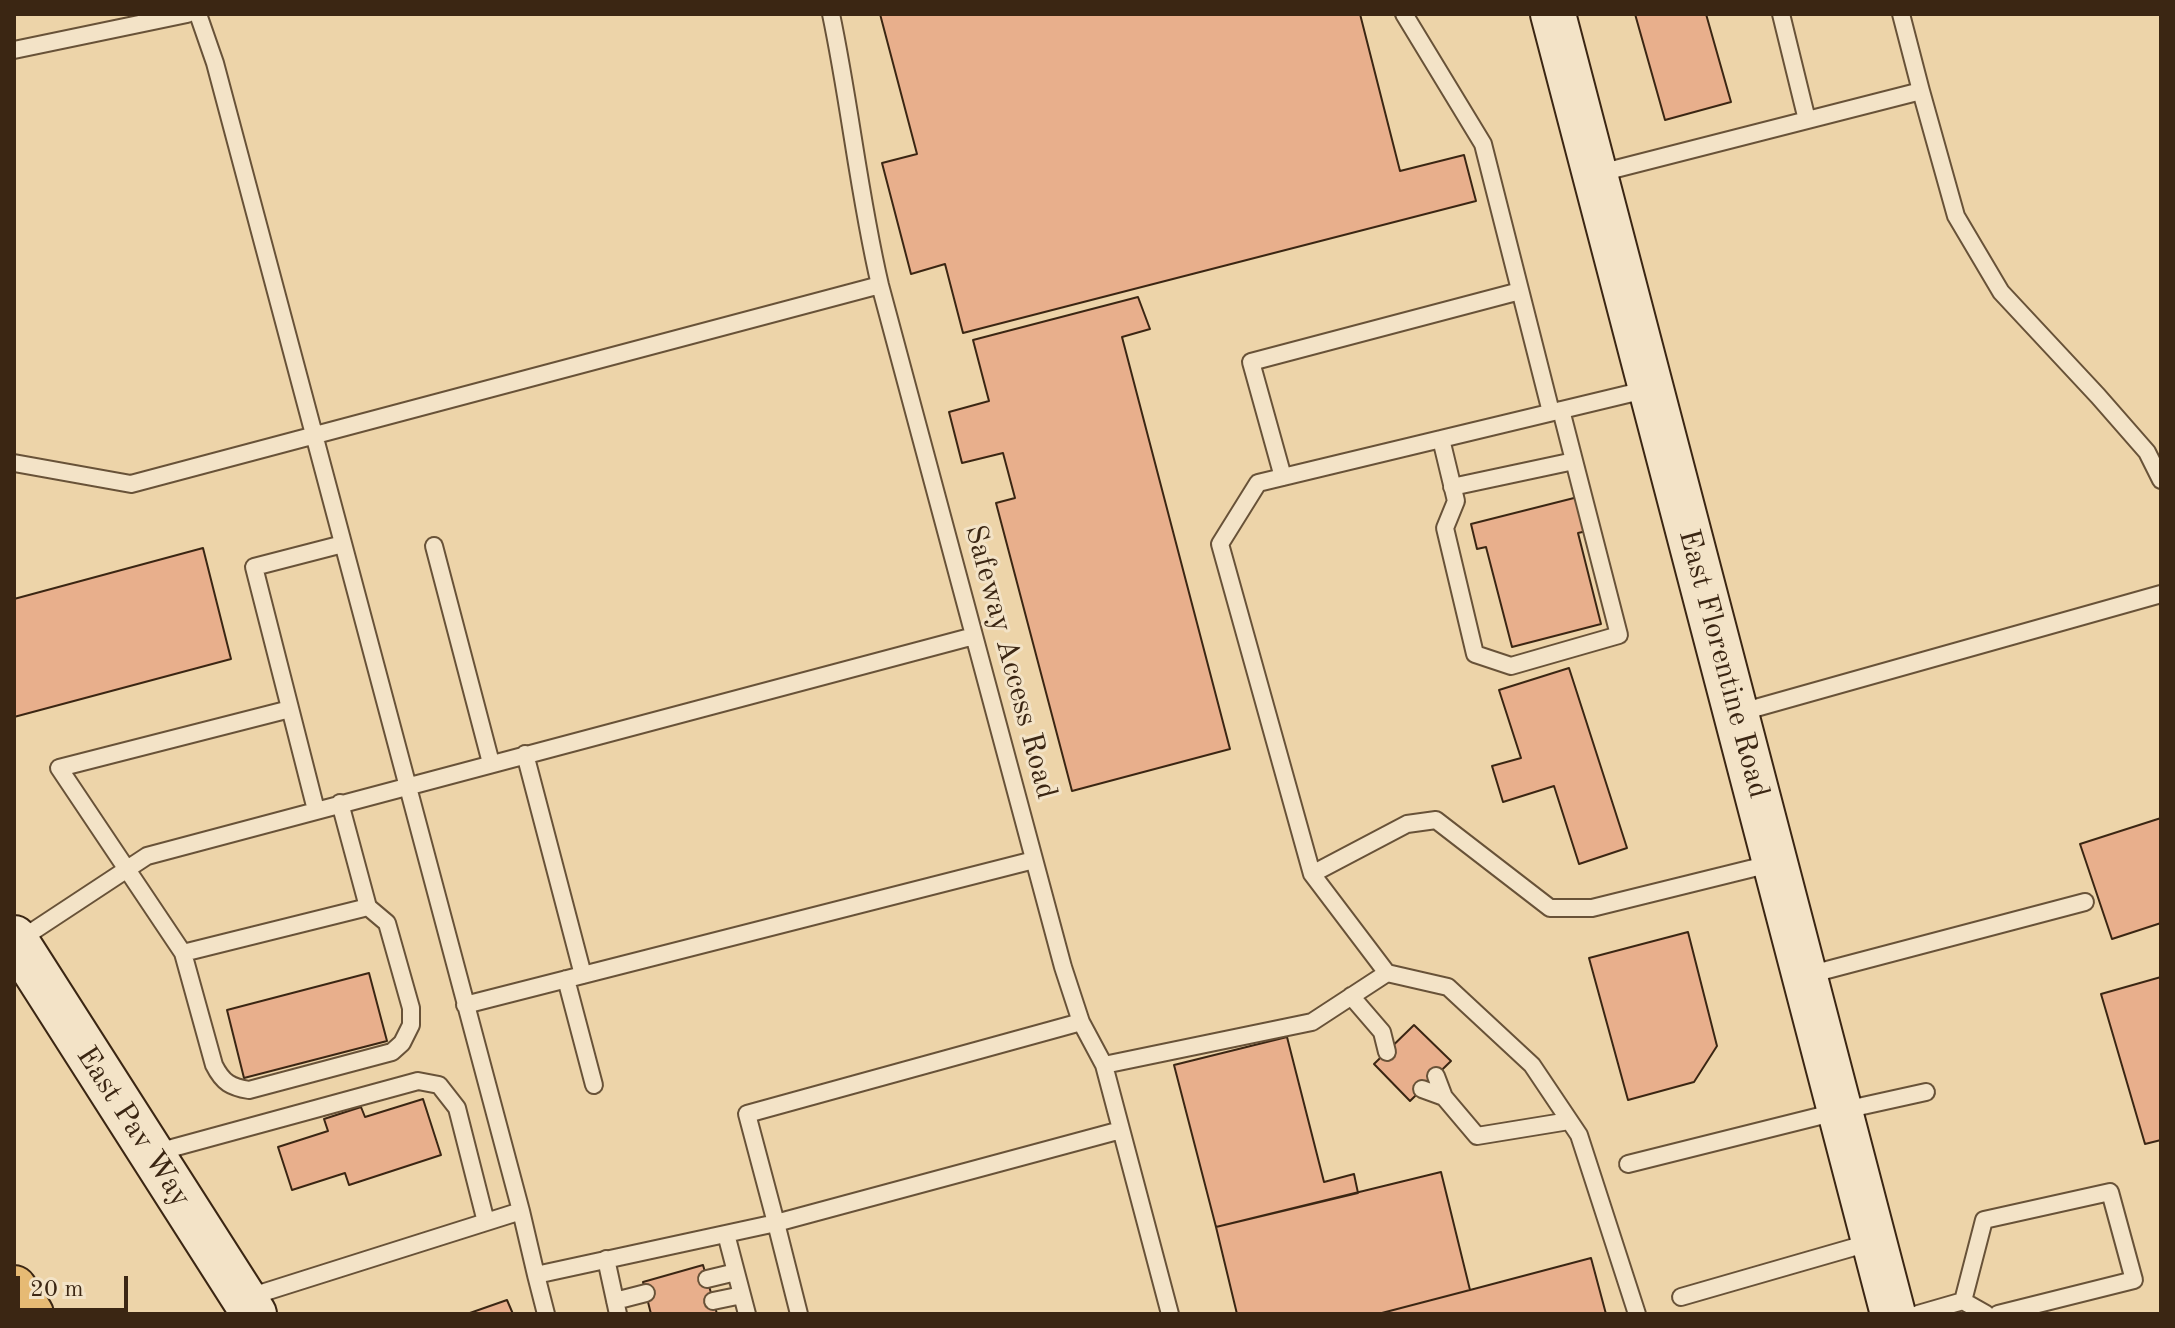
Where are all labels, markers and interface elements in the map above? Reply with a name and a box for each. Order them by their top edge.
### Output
street label: Safeway Access Road [956,521,1064,803]
street label: East Florentine Road [1670,526,1776,802]
street label: East Pav Way [68,1040,198,1214]
scale bar [20,1260,132,1310]
text: 20 m [30,1278,84,1302]

